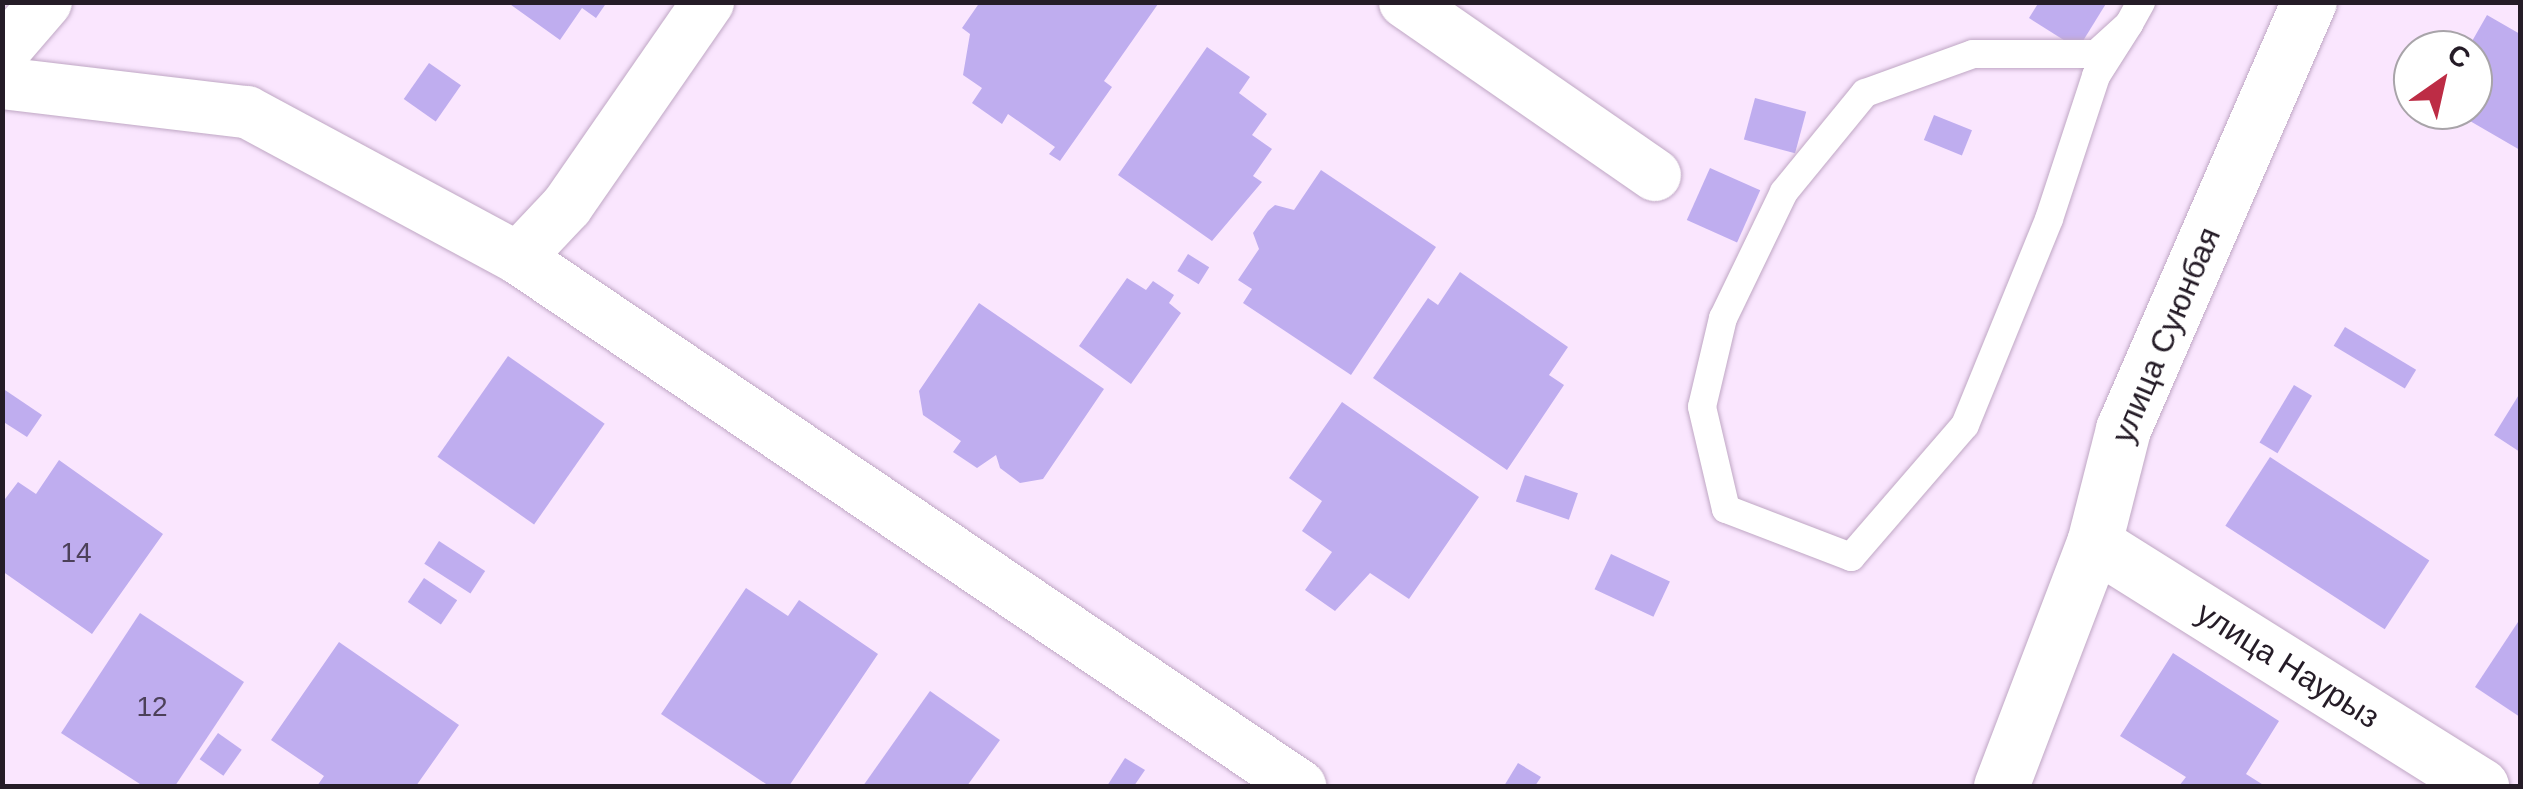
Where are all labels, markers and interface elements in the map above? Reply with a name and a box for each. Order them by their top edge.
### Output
north arrow [2393,30,2493,130]
text: С [2442,38,2476,75]
street label: улица Суюнбая [2103,221,2229,449]
house number: 14 [60,536,92,570]
street label: улица Наурыз [2189,593,2387,737]
house number: 12 [136,690,168,724]

